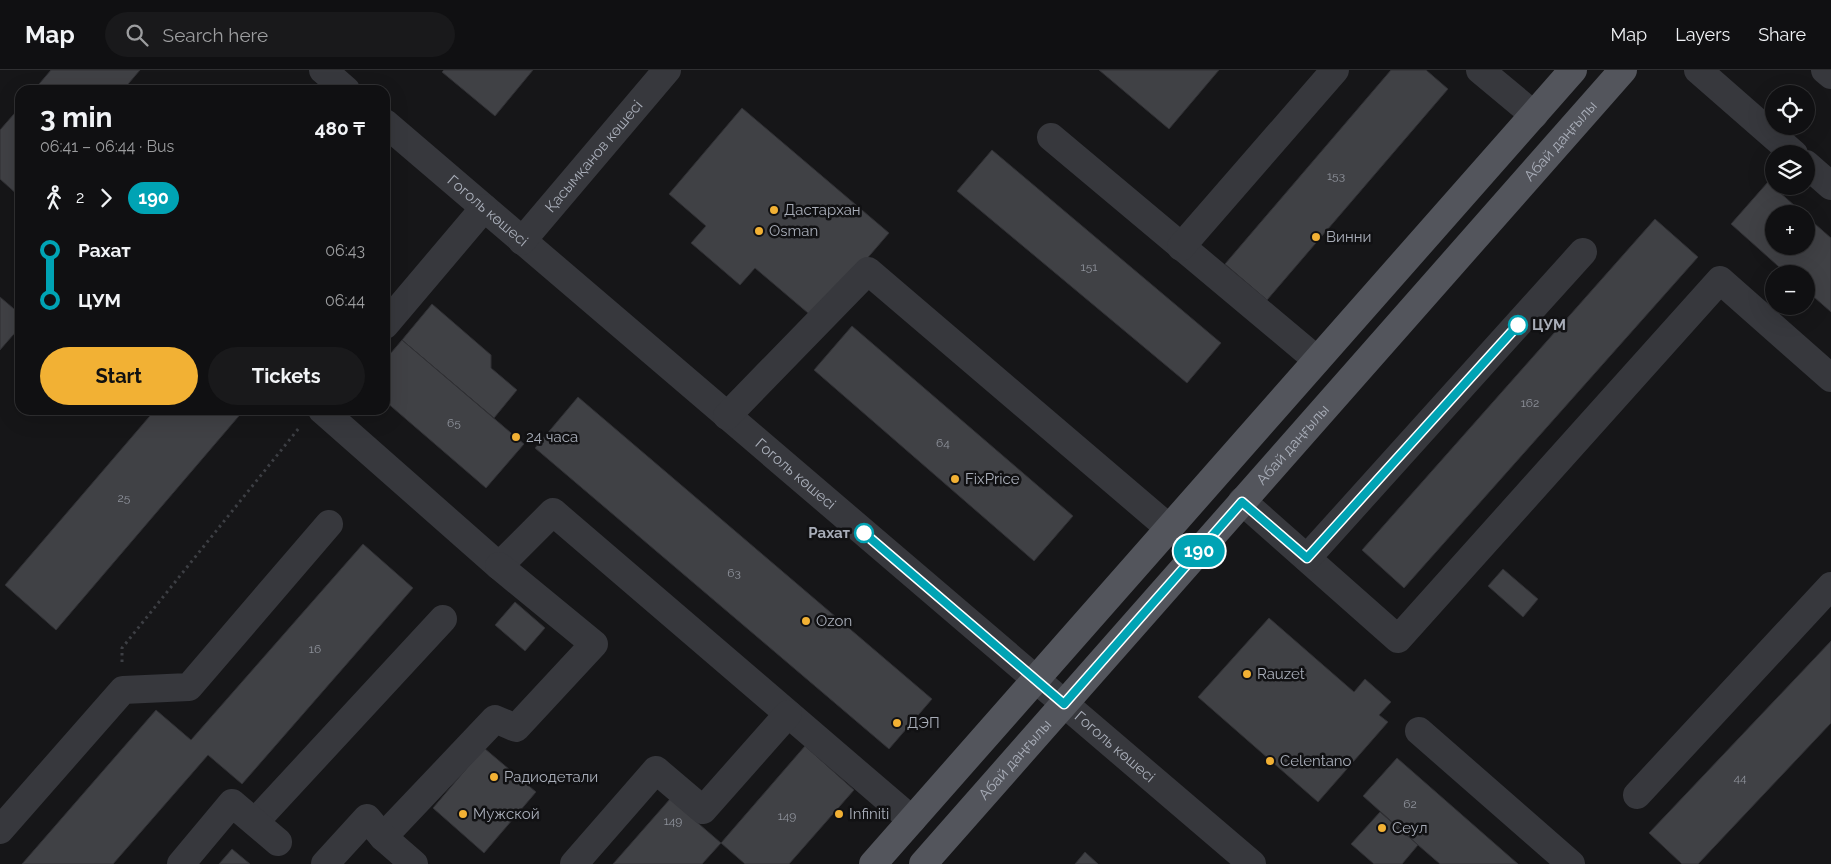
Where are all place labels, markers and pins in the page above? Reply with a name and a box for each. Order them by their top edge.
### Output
place label: Дастархан [784,201,861,219]
marker: Дастархан [768,204,780,216]
place label: Osman [769,222,818,240]
marker: Osman [753,225,765,237]
place label: Винни [1326,228,1371,246]
marker: Винни [1310,231,1322,243]
marker: ЦУМ [1508,315,1528,335]
place label: ЦУМ [1532,316,1566,334]
place label: 24 часа [526,428,578,446]
marker: 24 часа [510,431,522,443]
place label: FixPrice [965,470,1020,488]
marker: FixPrice [949,473,961,485]
marker: Рахат [854,523,874,543]
place label: Рахат [808,524,851,542]
place label: Ozon [816,612,852,630]
marker: Ozon [800,615,812,627]
place label: Rauzet [1257,665,1305,683]
marker: Rauzet [1241,668,1253,680]
place label: ДЭП [907,714,940,732]
marker: ДЭП [891,717,903,729]
place label: Celentano [1280,752,1352,770]
marker: Celentano [1264,755,1276,767]
place label: Радиодетали [504,768,598,786]
marker: Радиодетали [488,771,500,783]
place label: Мужской [473,805,540,823]
place label: Infiniti [849,805,889,823]
marker: Мужской [457,808,469,820]
marker: Infiniti [833,808,845,820]
place label: Сеул [1392,819,1428,837]
marker: Сеул [1376,822,1388,834]

